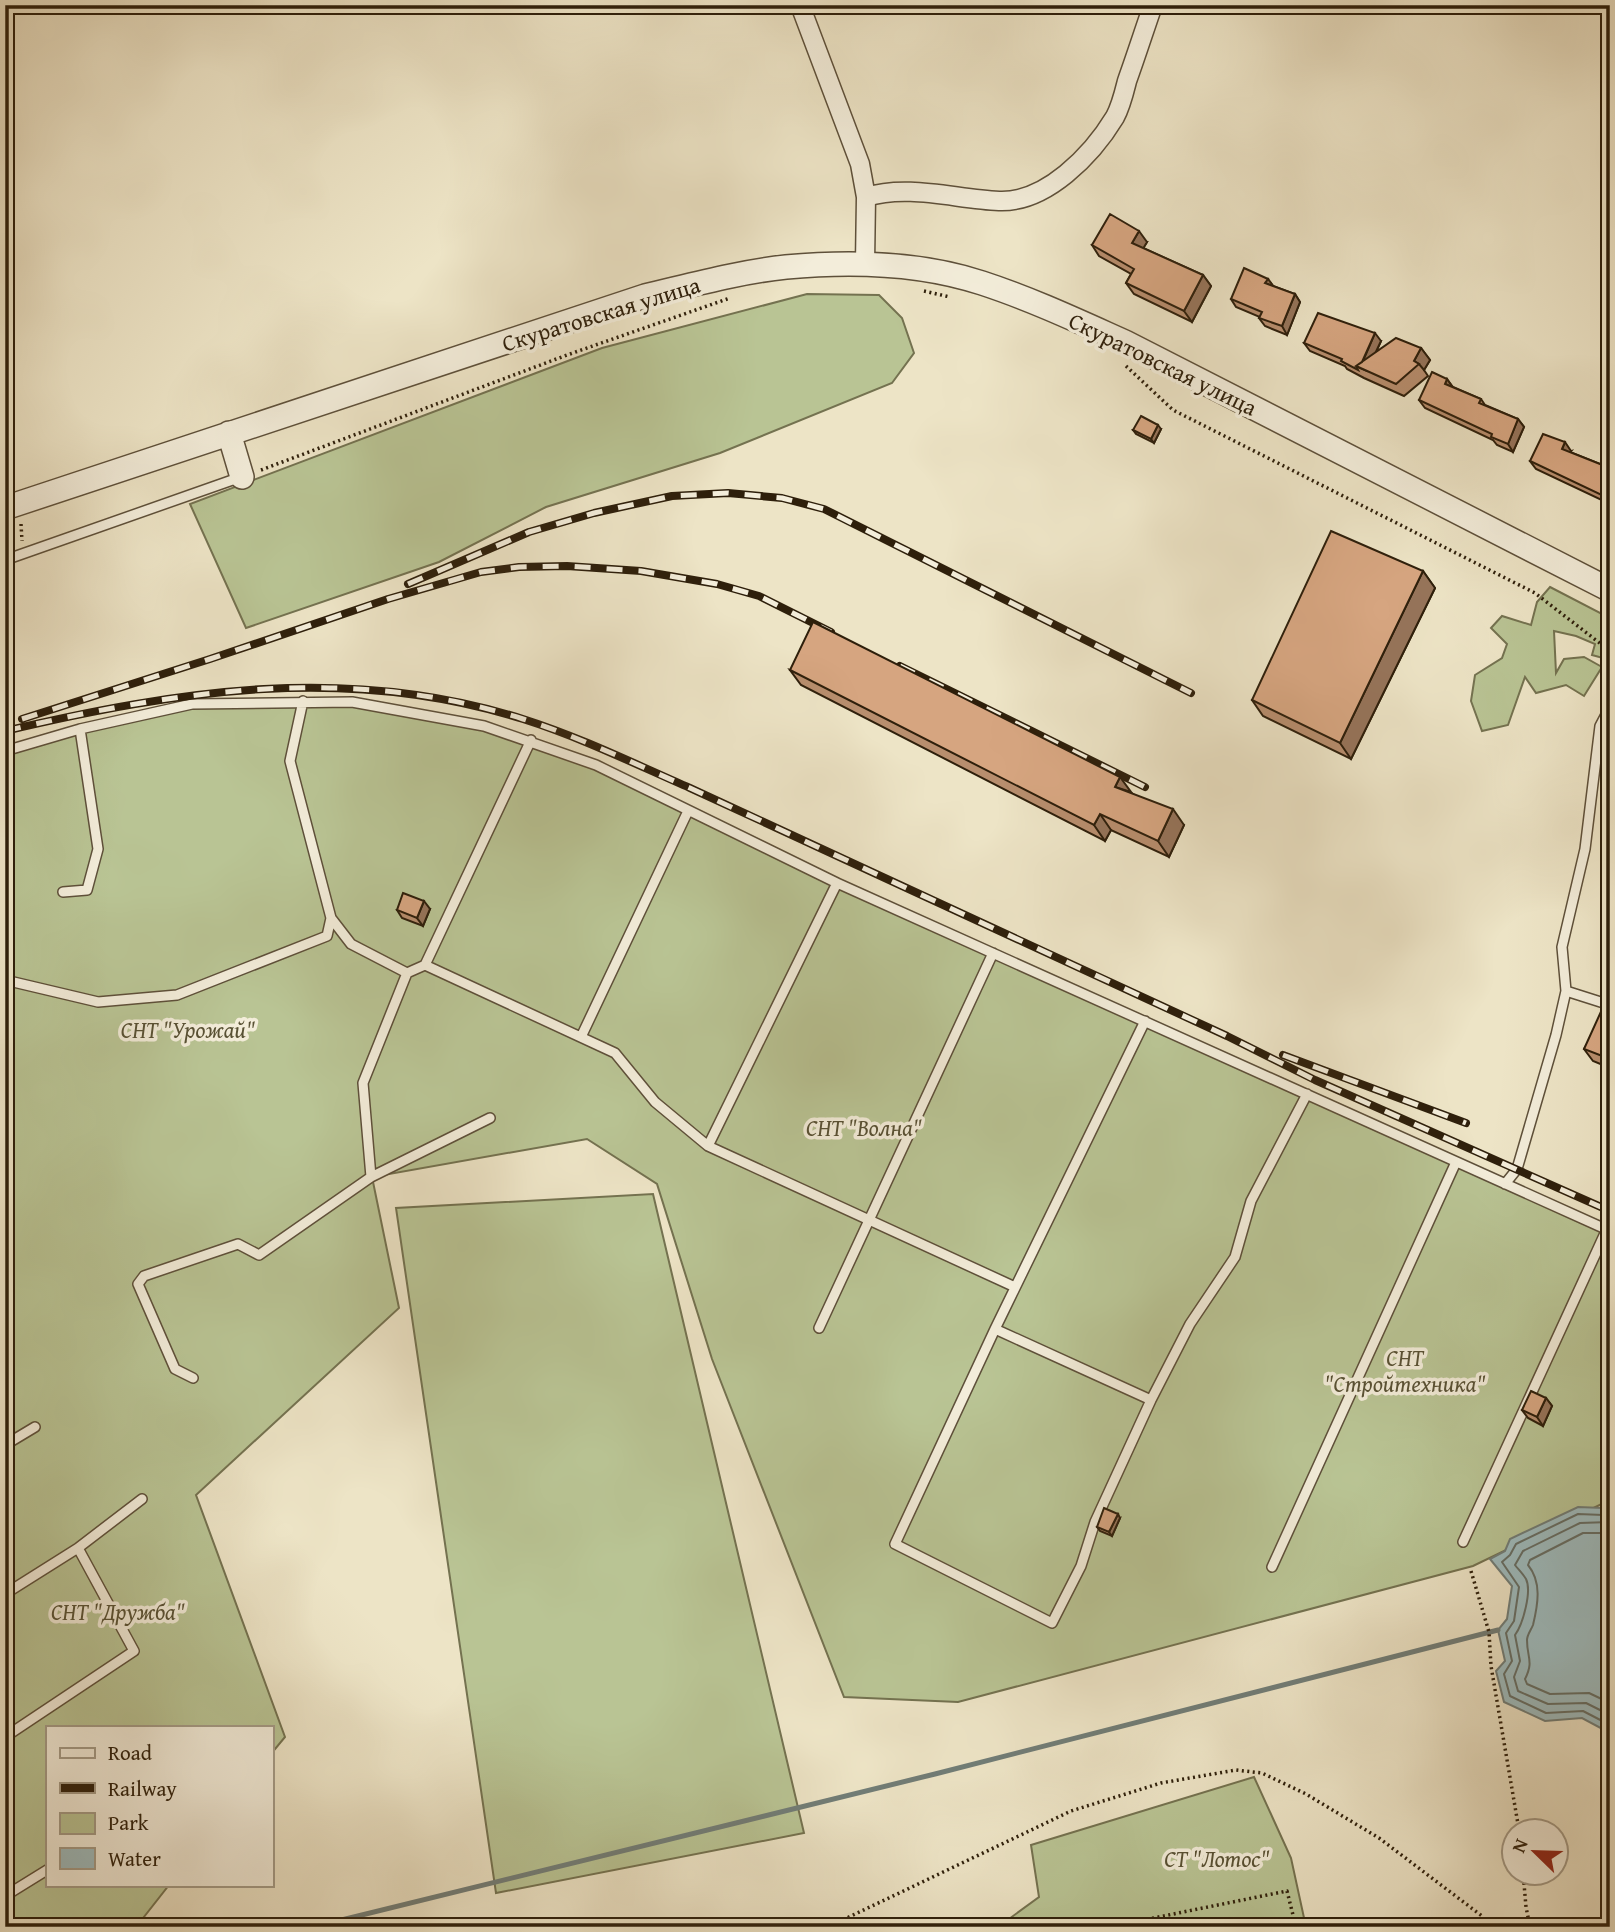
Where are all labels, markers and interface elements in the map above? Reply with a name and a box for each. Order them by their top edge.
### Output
street label: Скуратовская улица [498,268,704,359]
street label: Скуратовская улица [1064,304,1263,423]
park label: СНТ "Урожай" [121,1013,255,1046]
park label: СНТ "Волна" [806,1111,922,1144]
park label: СНТ "Стройтехника" [1324,1341,1486,1400]
park label: СНТ "Дружба" [51,1595,185,1628]
legend [46,1726,273,1886]
text: Road [108,1737,153,1768]
text: Railway [108,1773,177,1804]
text: Park [108,1807,149,1838]
north arrow [1500,1816,1570,1886]
text: N [1504,1834,1535,1857]
park label: СТ "Лотос" [1164,1842,1270,1875]
text: Water [108,1843,161,1874]

